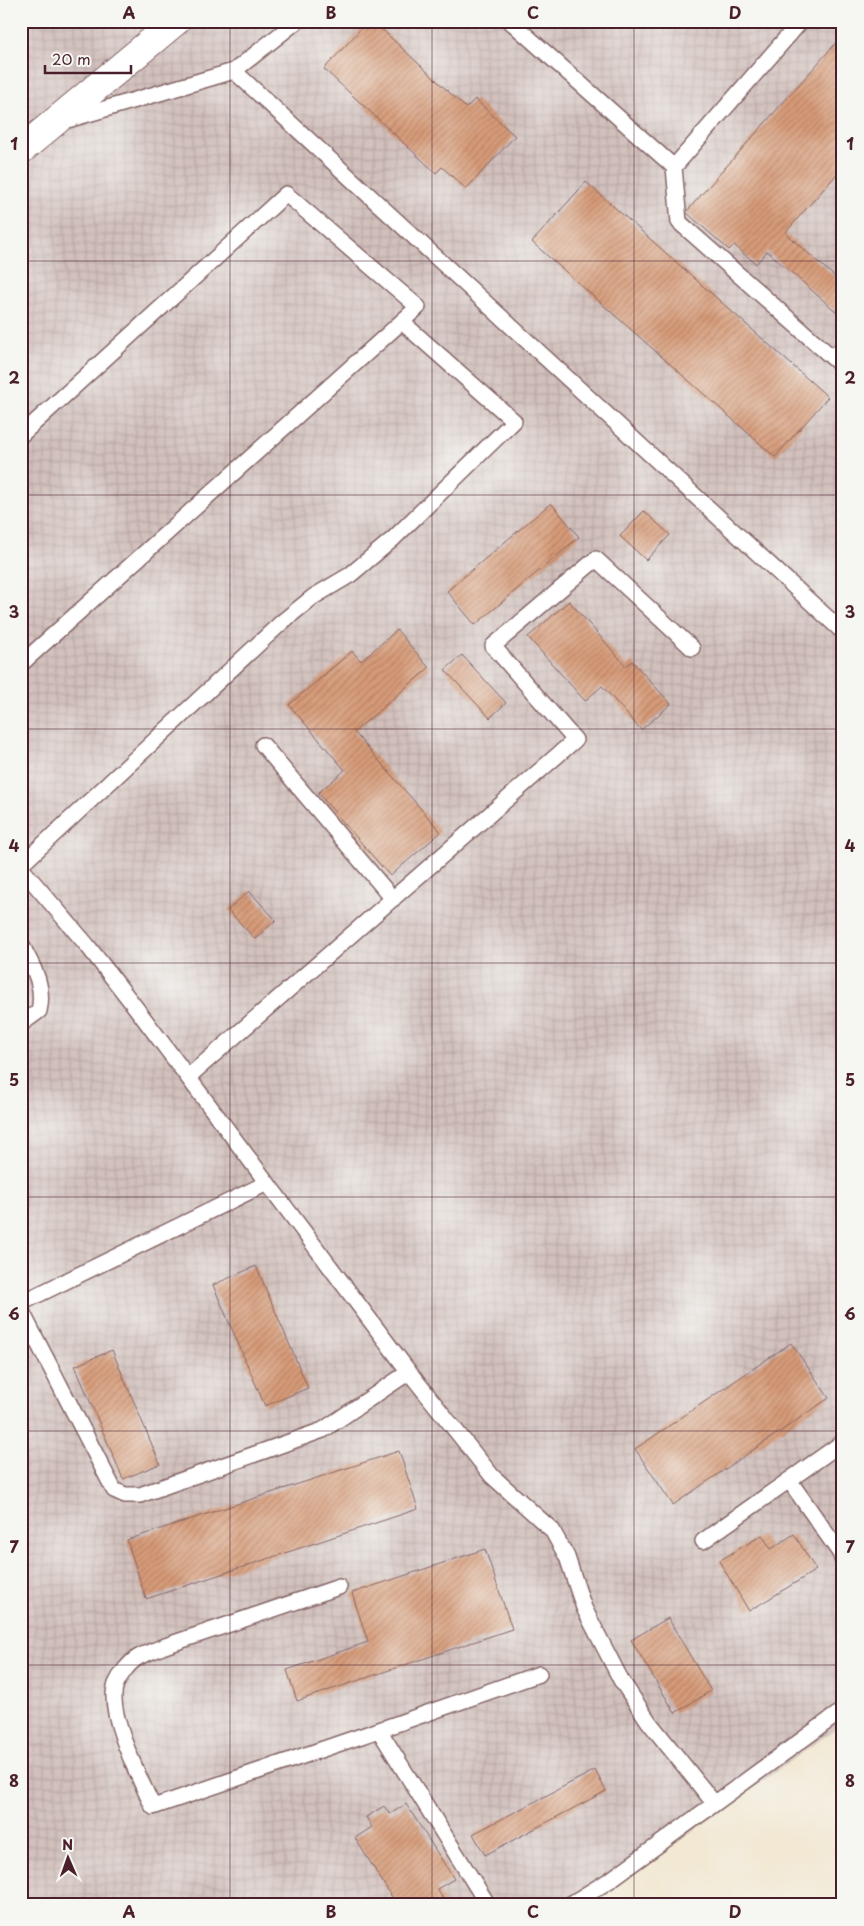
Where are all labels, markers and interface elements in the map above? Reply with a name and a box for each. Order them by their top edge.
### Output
text: A [123,0,136,24]
text: B [326,0,337,24]
text: C [527,0,539,24]
text: D [729,0,741,24]
scale bar [45,42,131,74]
text: 20 m [52,47,91,70]
text: 1 [10,131,18,155]
text: 1 [846,131,854,155]
text: 2 [8,365,20,389]
text: 2 [844,365,856,389]
text: 3 [9,599,19,623]
text: 3 [845,599,855,623]
text: 4 [9,833,20,857]
text: 4 [845,833,856,857]
text: 5 [9,1067,19,1091]
text: 5 [845,1067,855,1091]
text: 6 [8,1301,20,1325]
text: 6 [844,1301,856,1325]
text: 7 [9,1534,19,1558]
text: 7 [845,1534,855,1558]
text: 8 [9,1768,19,1792]
text: 8 [845,1768,855,1792]
north arrow [42,1834,92,1884]
text: N [62,1834,73,1855]
text: A [123,1899,136,1923]
text: B [326,1899,337,1923]
text: C [527,1899,539,1923]
text: D [729,1899,741,1923]

